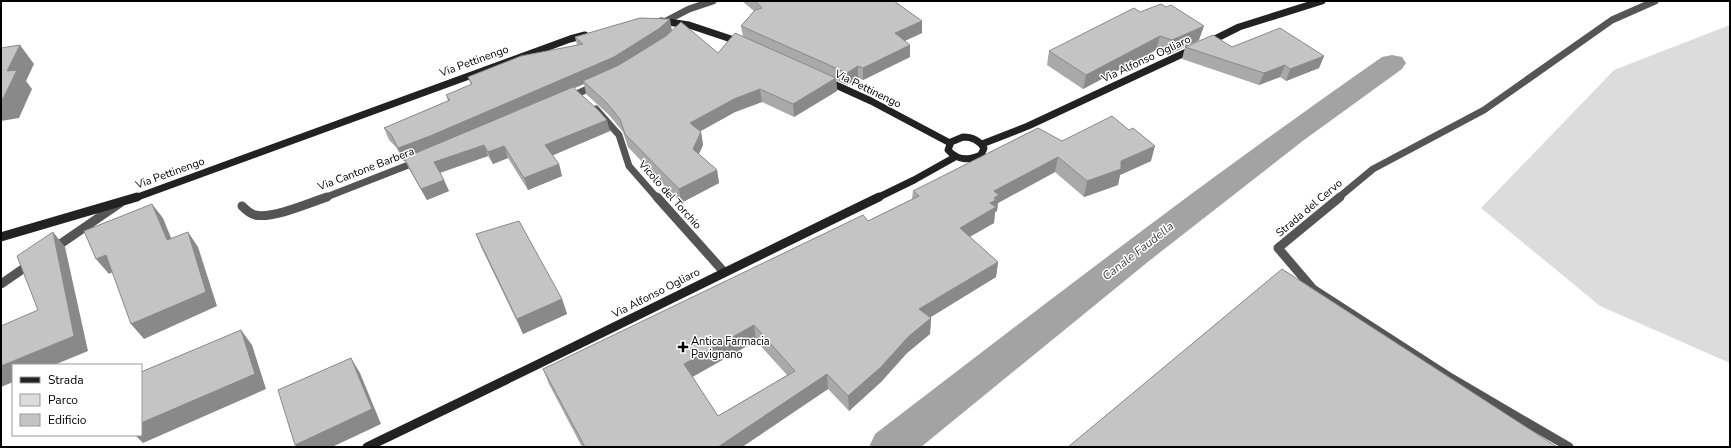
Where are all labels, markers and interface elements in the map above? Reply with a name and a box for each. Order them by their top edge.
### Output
street label: Via Alfonso Ogliaro [1098,32,1193,87]
street label: Via Pettinengo [436,42,511,81]
street label: Via Pettinengo [831,66,904,112]
street label: Via Cantone Barbera [315,144,417,195]
street label: Via Pettinengo [132,154,207,193]
street label: Vicolo del Torchio [634,157,705,233]
street label: Strada del Cervo [1273,176,1345,240]
water label: Canale Faudella [1099,218,1177,284]
street label: Via Alfonso Ogliaro [609,264,702,322]
place label: Antica Farmacia Pavignano [691,334,770,362]
marker: Antica Farmacia Pavignano [678,342,688,352]
legend [12,364,142,436]
text: Strada [48,372,84,388]
text: Parco [48,392,78,408]
text: Edificio [48,412,87,428]

